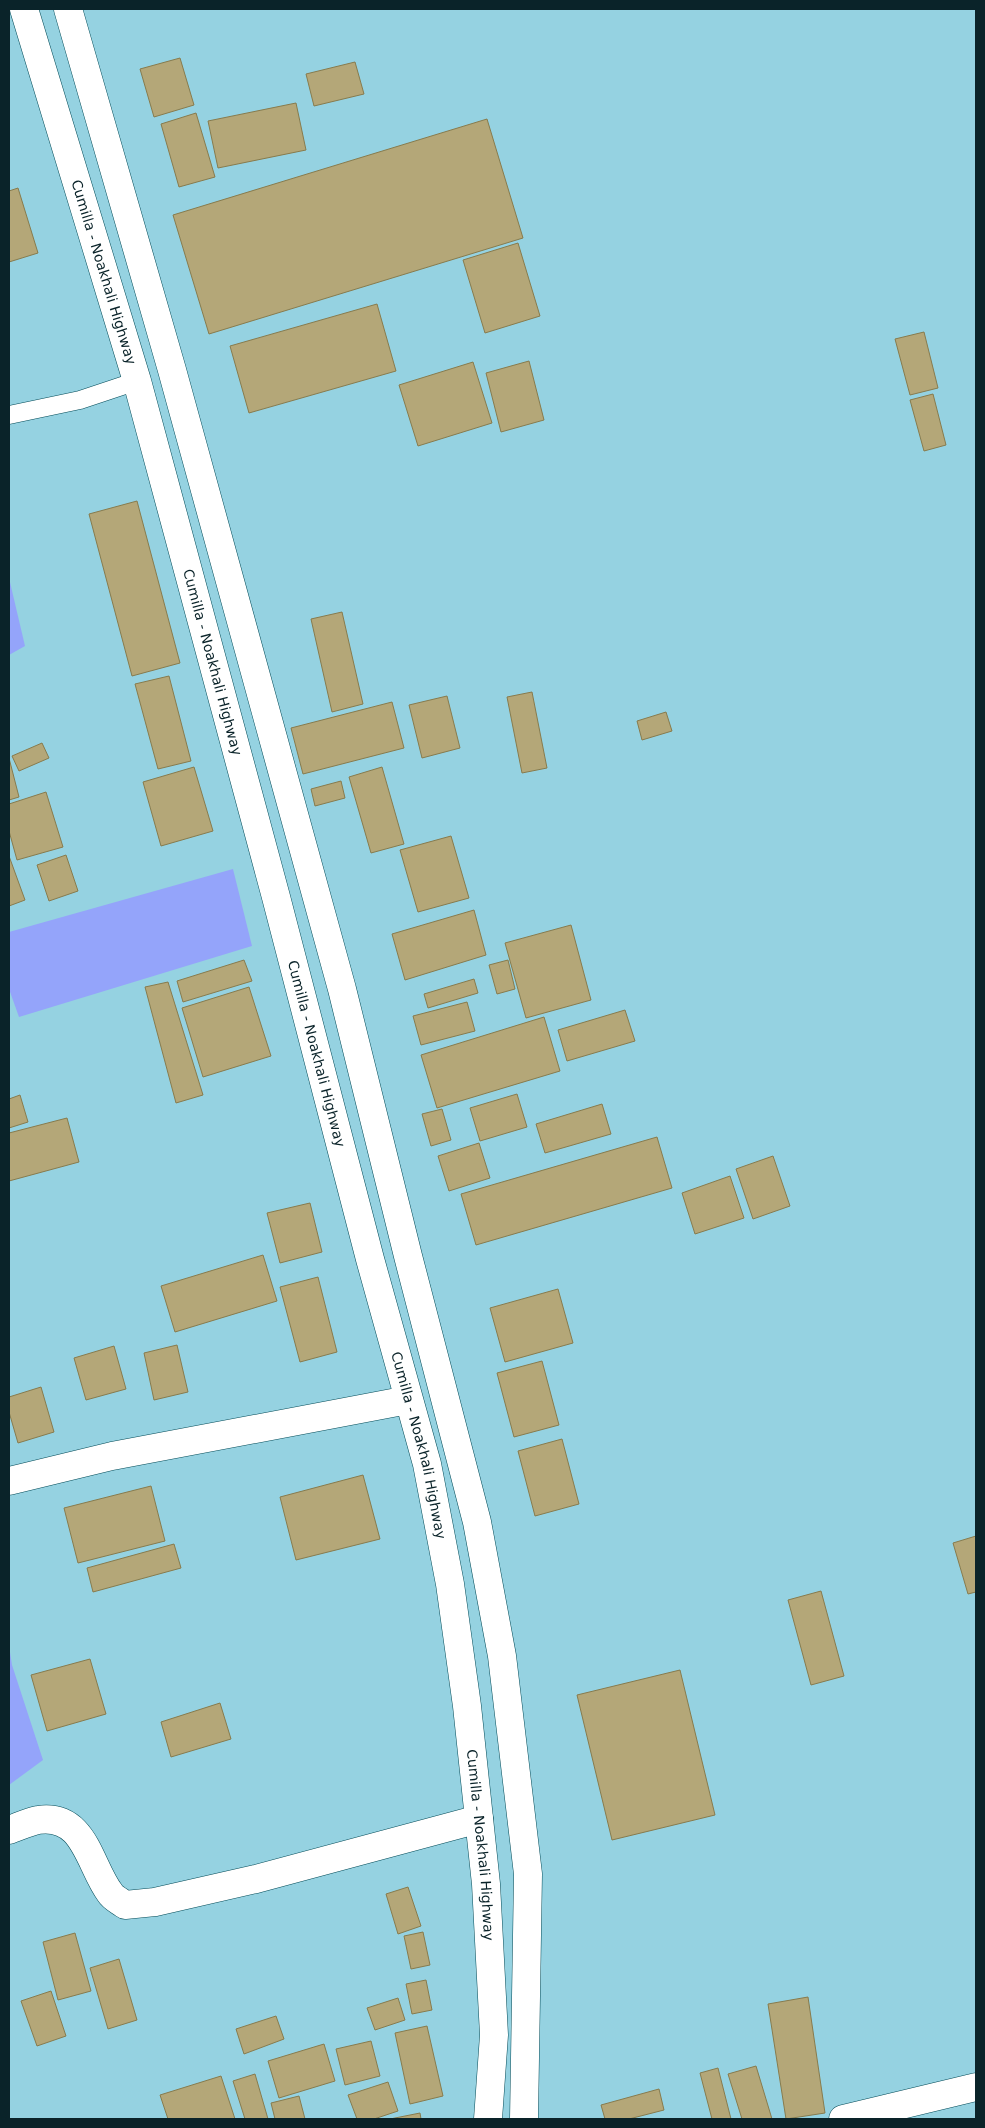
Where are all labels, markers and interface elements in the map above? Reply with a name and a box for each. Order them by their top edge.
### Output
street label: Cumilla - Noakhali Highway [68,178,140,367]
street label: Cumilla - Noakhali Highway [180,567,246,757]
street label: Cumilla - Noakhali Highway [285,958,349,1149]
street label: Cumilla - Noakhali Highway [388,1350,449,1540]
street label: Cumilla - Noakhali Highway [464,1748,497,1941]

